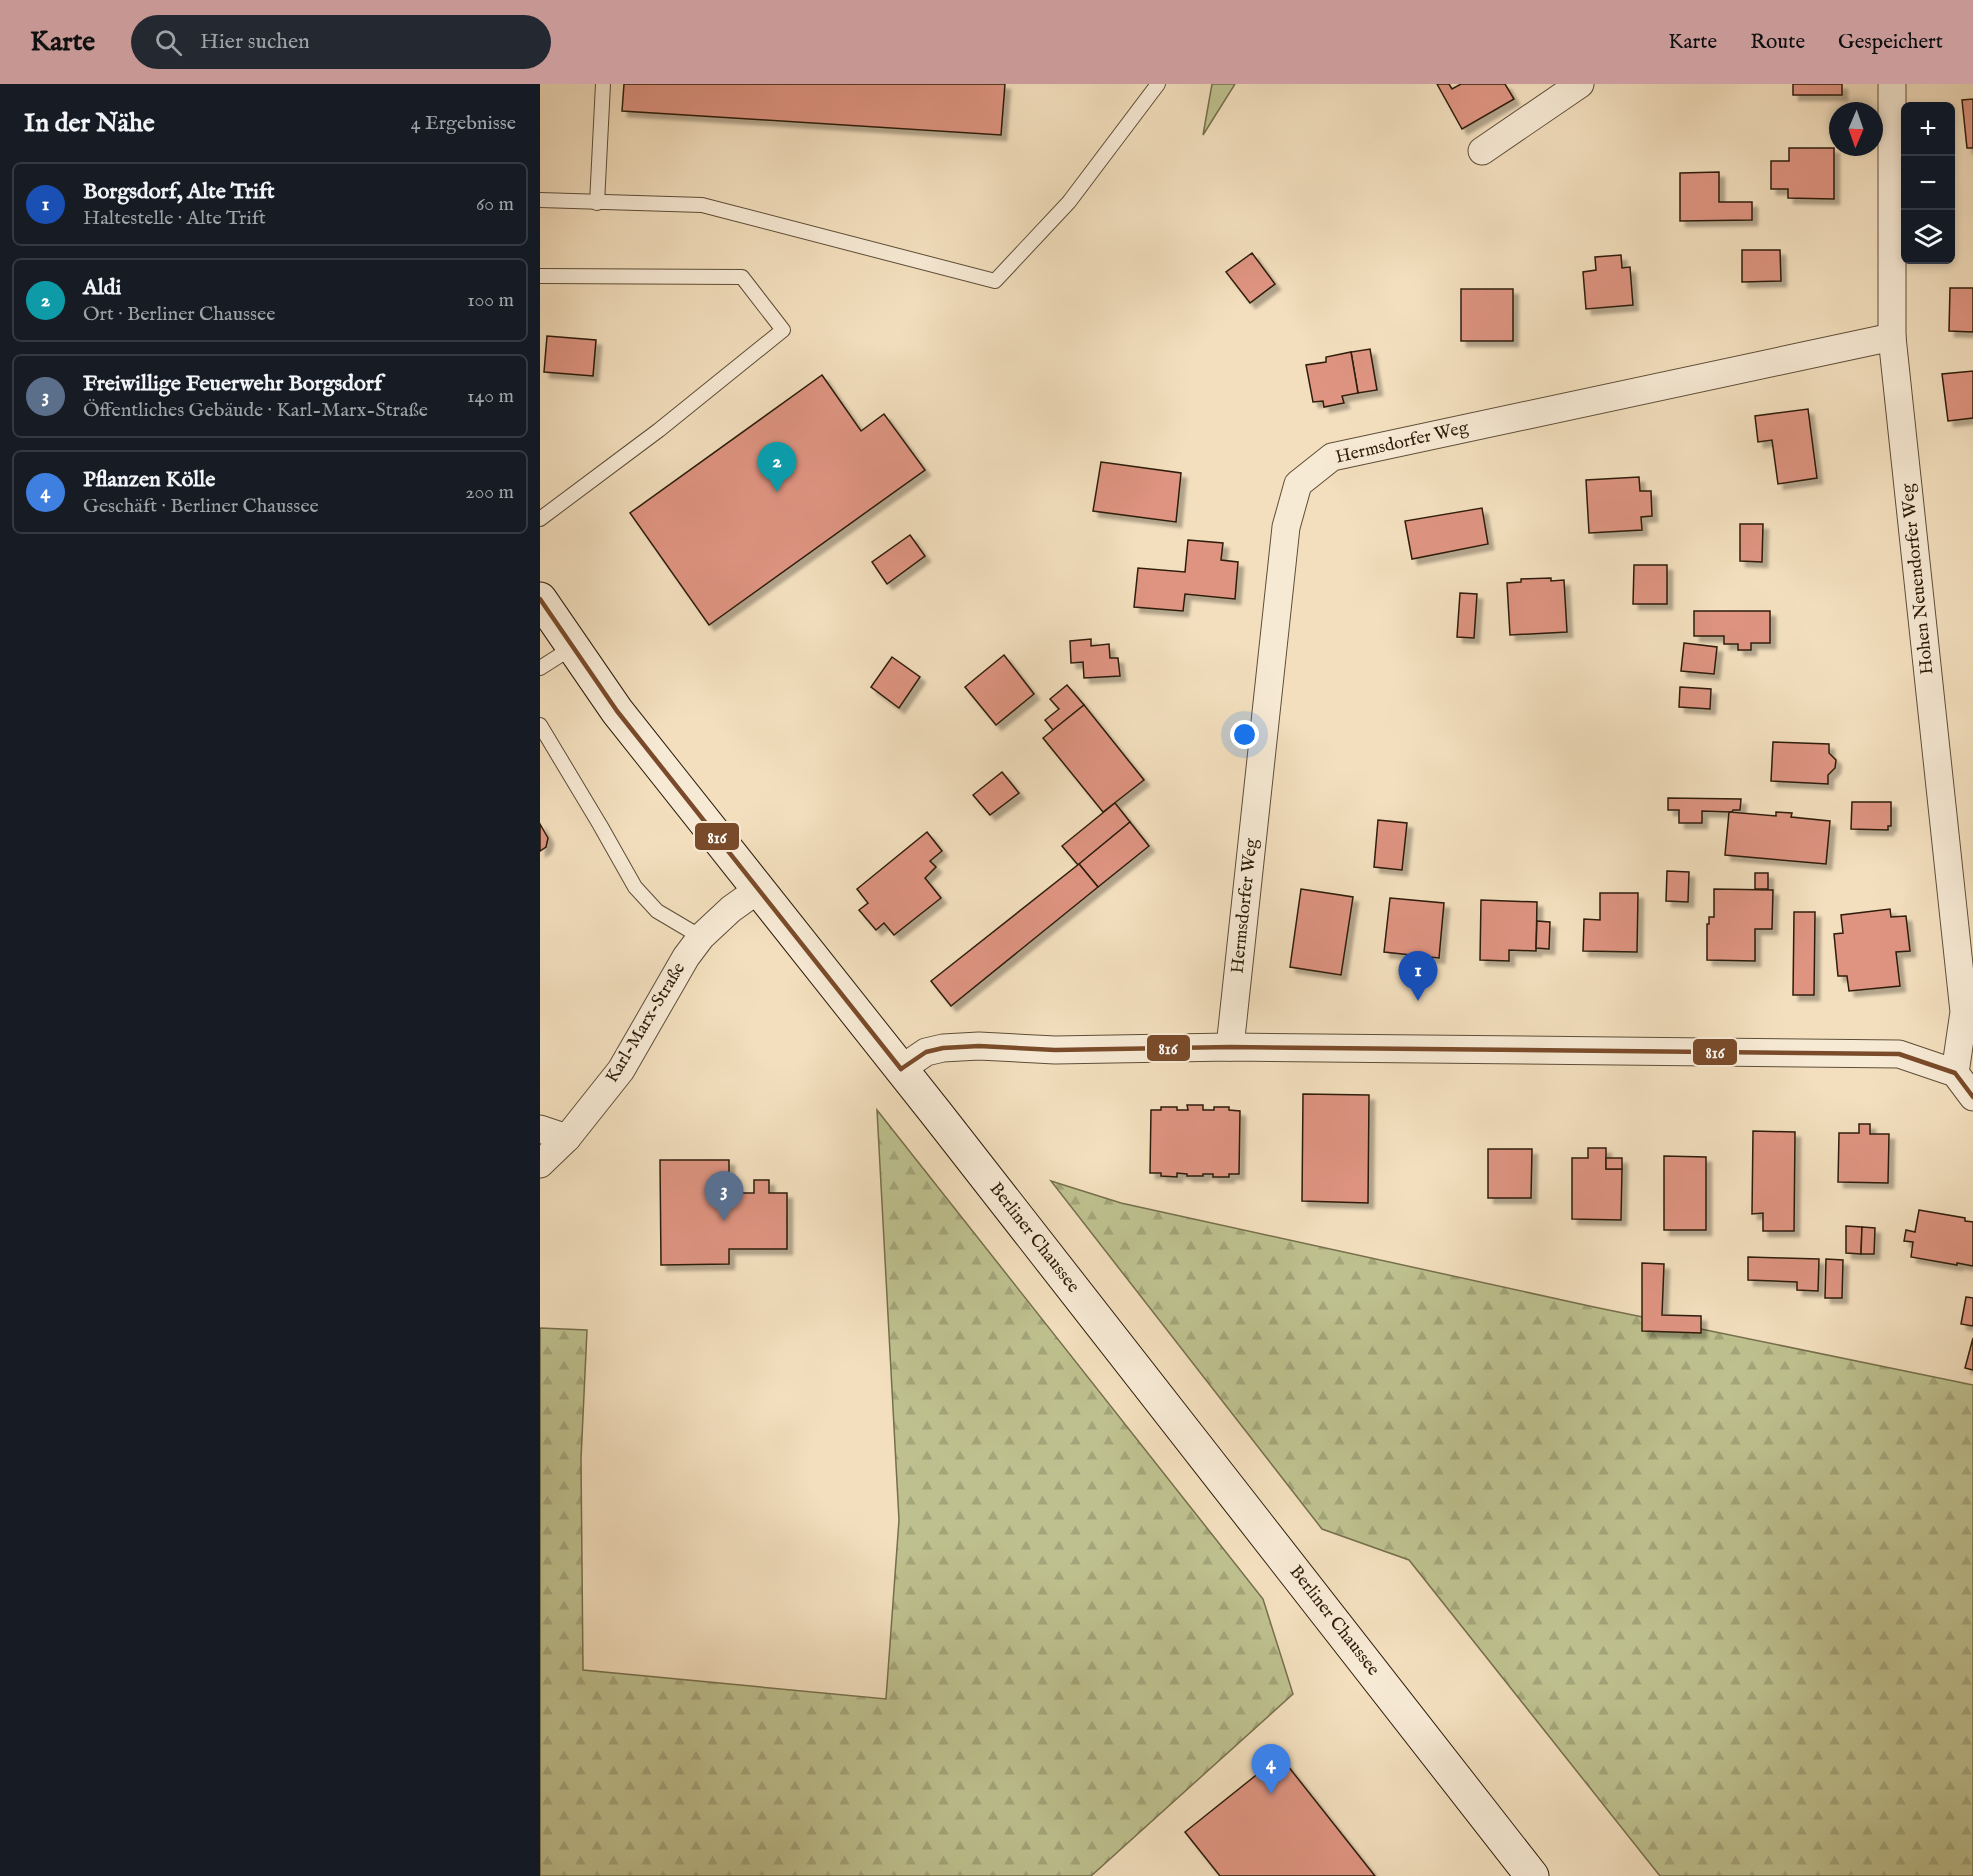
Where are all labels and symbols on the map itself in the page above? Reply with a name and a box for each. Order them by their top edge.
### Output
north arrow [1829,102,1883,156]
street label: Hermsdorfer Weg [1333,416,1471,469]
pin: 2 [758,442,796,492]
street label: Hohen Neuendorfer Weg [1897,482,1939,676]
your location [1230,720,1259,749]
line badge: 816 [694,822,740,851]
text: 816 [708,829,728,849]
street label: Hermsdorfer Weg [1226,837,1264,975]
pin: 1 [1398,952,1438,1001]
street label: Karl-Marx-Straße [601,959,691,1087]
line badge: 816 [1146,1034,1191,1062]
line badge: 816 [1692,1038,1738,1066]
text: 816 [1159,1040,1179,1060]
text: 816 [1706,1044,1726,1064]
pin: 3 [704,1172,744,1221]
street label: Berliner Chaussee [984,1178,1084,1298]
street label: Berliner Chaussee [1284,1561,1384,1681]
pin: 4 [1252,1744,1290,1794]

